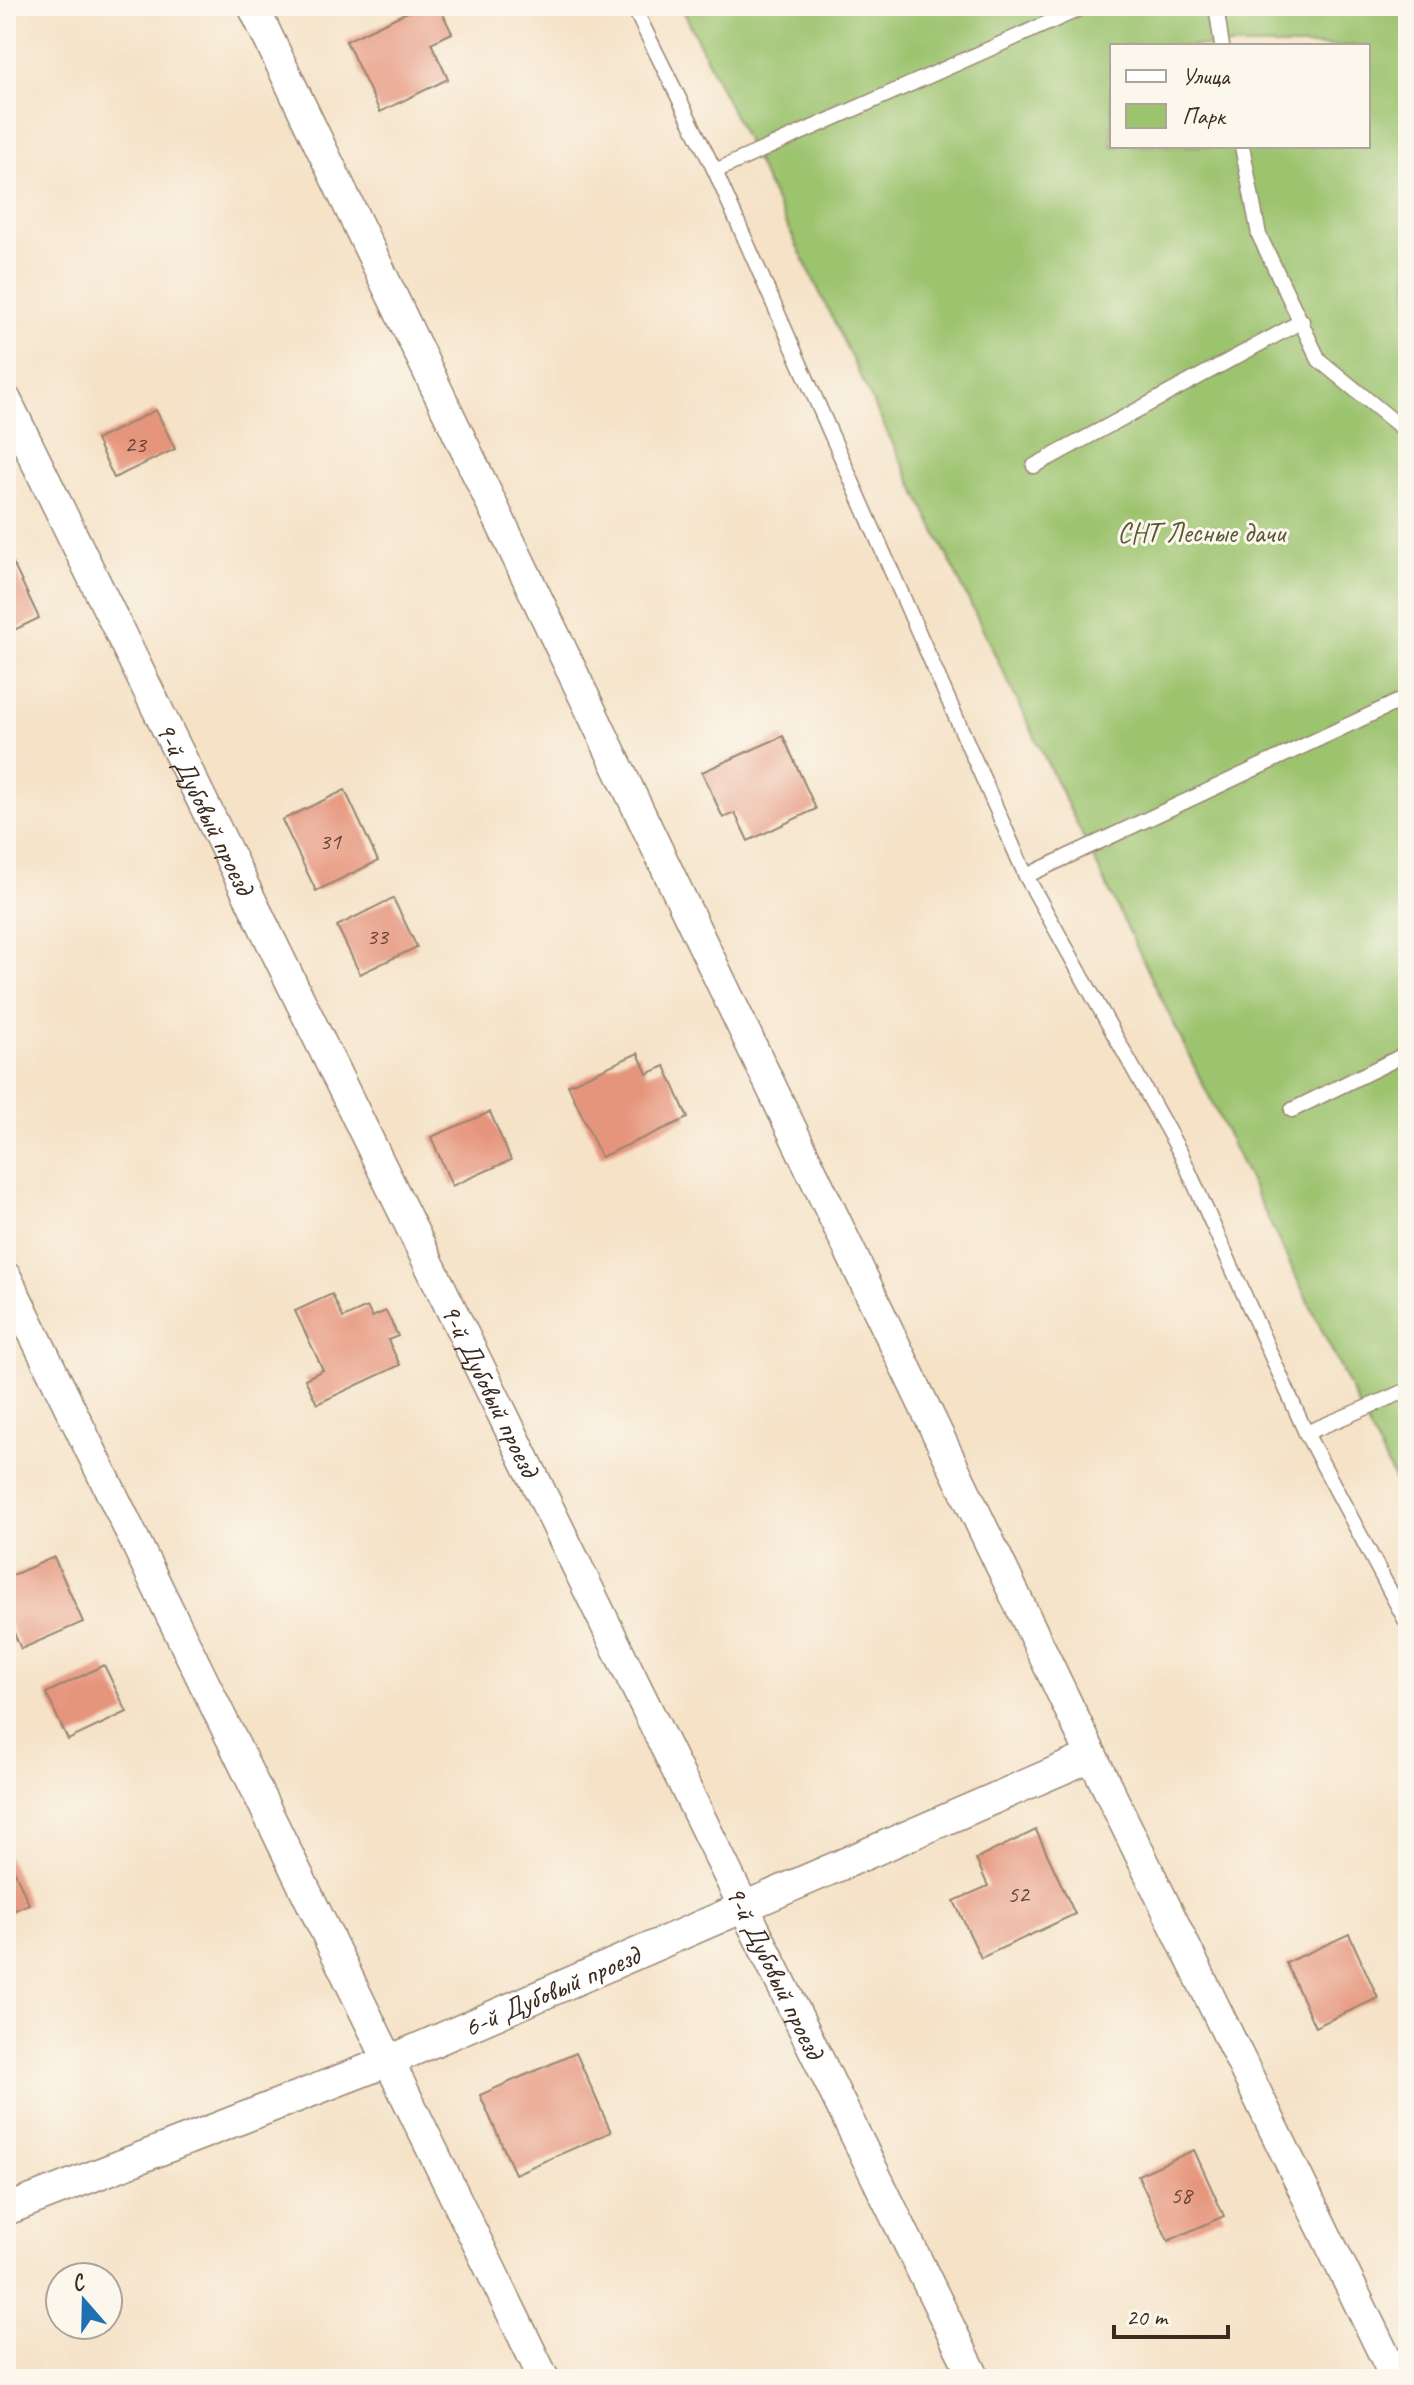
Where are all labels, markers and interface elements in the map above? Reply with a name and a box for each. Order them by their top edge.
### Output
legend [1110,44,1370,148]
text: Улица [1182,61,1231,91]
text: Парк [1182,101,1227,131]
house number: 23 [124,429,148,459]
park label: СНТ Лесные дачи [1117,515,1288,550]
street label: 9-й Дубовый проезд [149,716,264,903]
house number: 31 [319,826,342,856]
house number: 33 [366,921,390,951]
street label: 9-й Дубовый проезд [434,1298,549,1485]
house number: 52 [1007,1879,1031,1909]
street label: 9-й Дубовый проезд [718,1880,834,2067]
street label: 6-й Дубовый проезд [458,1936,648,2044]
house number: 58 [1170,2180,1194,2210]
north arrow [44,2261,124,2341]
text: С [68,2267,90,2298]
scale bar [1114,2289,1228,2339]
text: 20 m [1126,2302,1169,2332]

